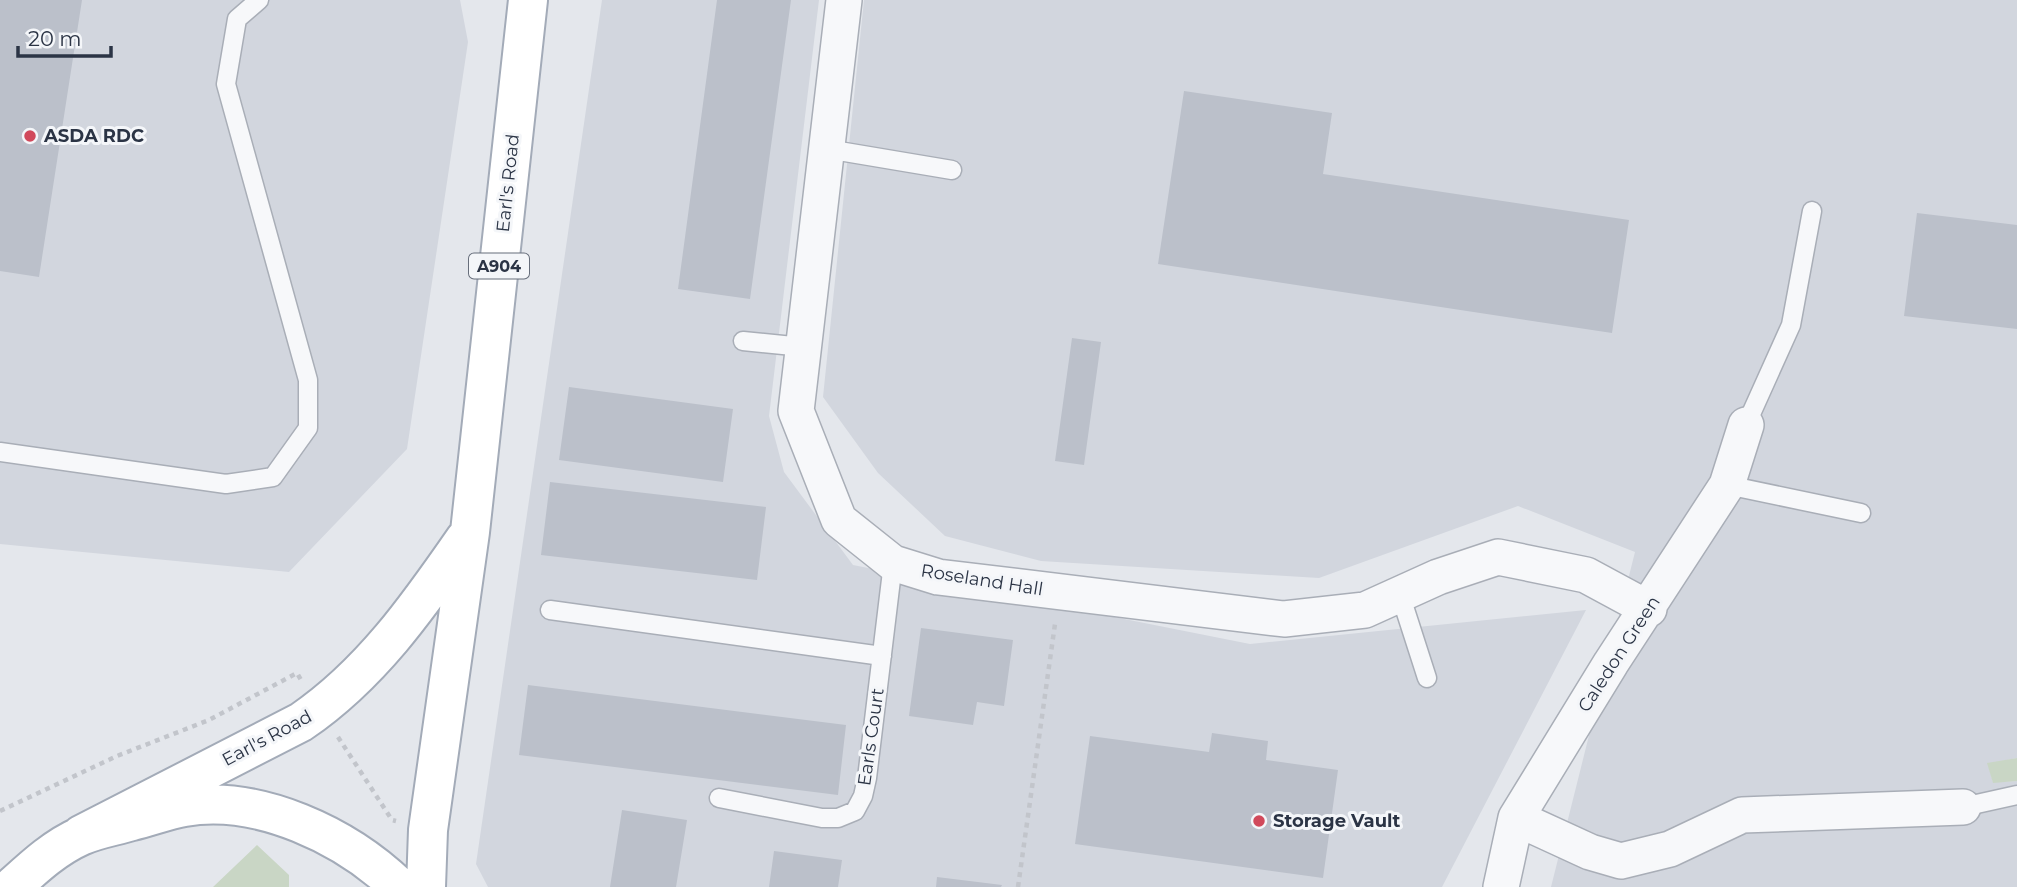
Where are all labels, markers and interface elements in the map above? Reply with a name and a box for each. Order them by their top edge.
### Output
scale bar [18,14,110,58]
text: 20 m [28,26,82,51]
place label: ASDA RDC [43,125,144,147]
marker: ASDA RDC [22,128,38,144]
street label: Earl's Road [492,133,524,233]
road number: A904 [469,254,529,278]
street label: Roseland Hall [919,559,1045,601]
street label: Caledon Green [1573,592,1665,716]
street label: Earls Court [853,687,889,787]
street label: Earl's Road [218,705,316,771]
place label: Storage Vault [1273,810,1400,832]
marker: Storage Vault [1251,813,1267,829]

